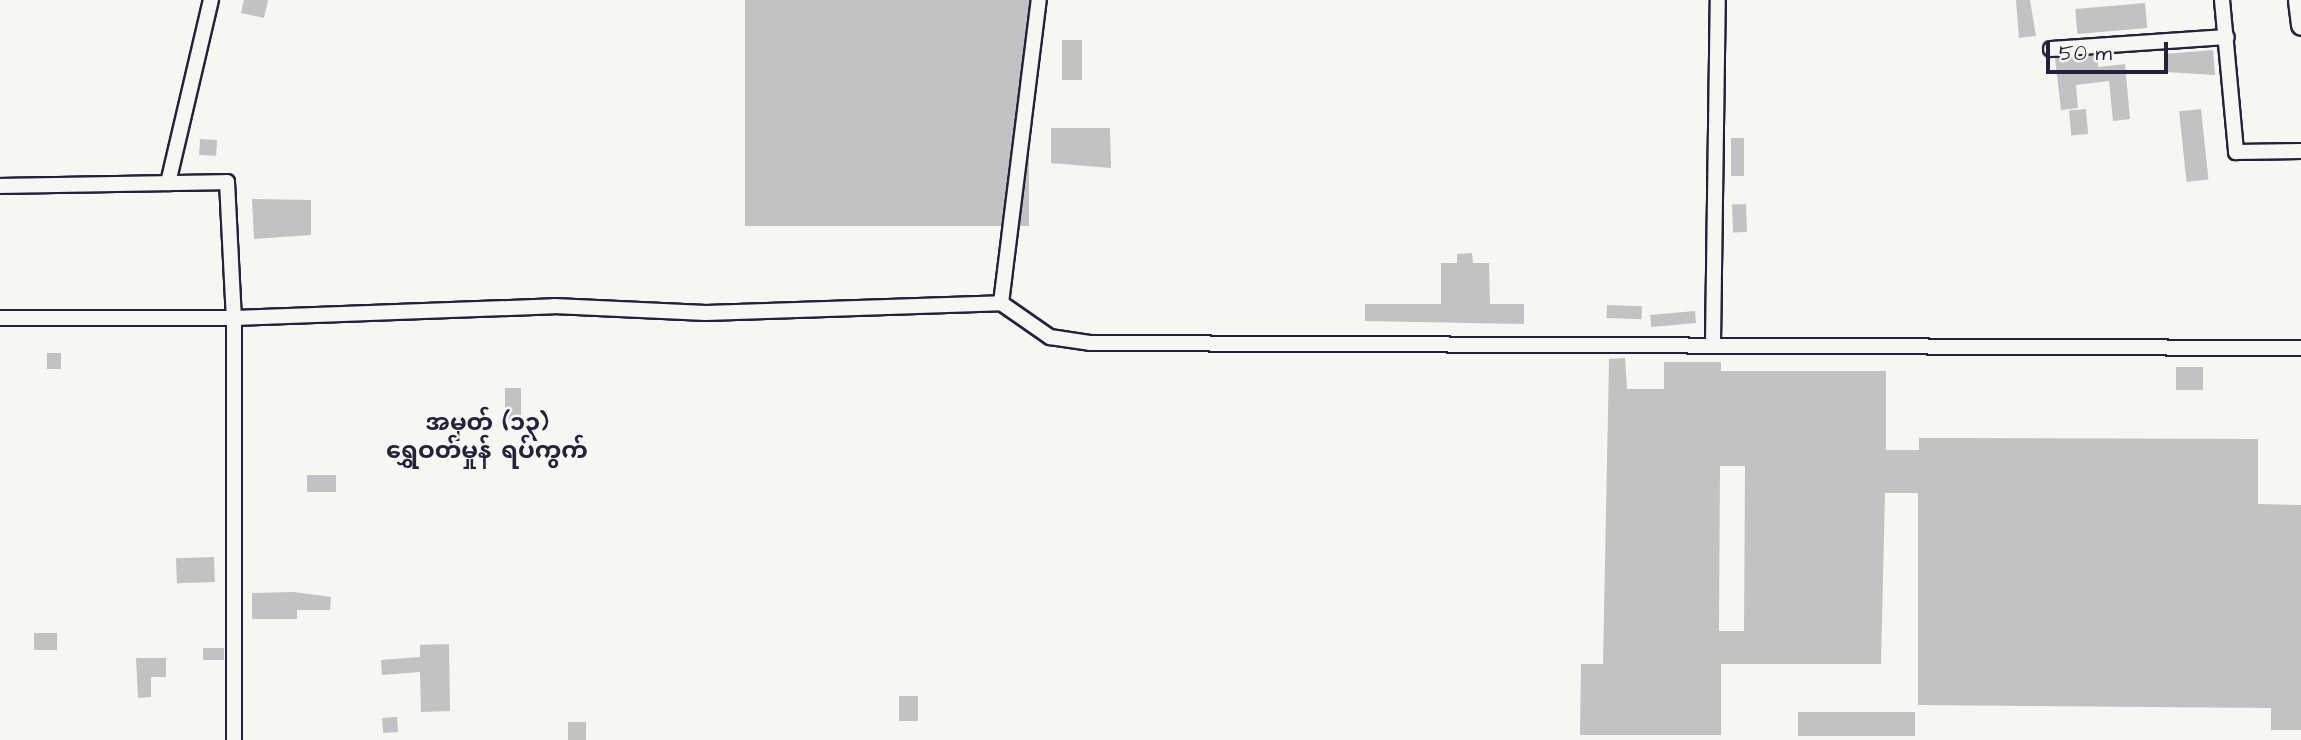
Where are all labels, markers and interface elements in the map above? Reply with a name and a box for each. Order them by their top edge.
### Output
scale bar [2049,28,2172,72]
text: 50 m [2059,39,2112,68]
district label: အမှတ် (၁၃) ရွှေဝတ်မှုန် ရပ်ကွက် [386,410,588,466]

